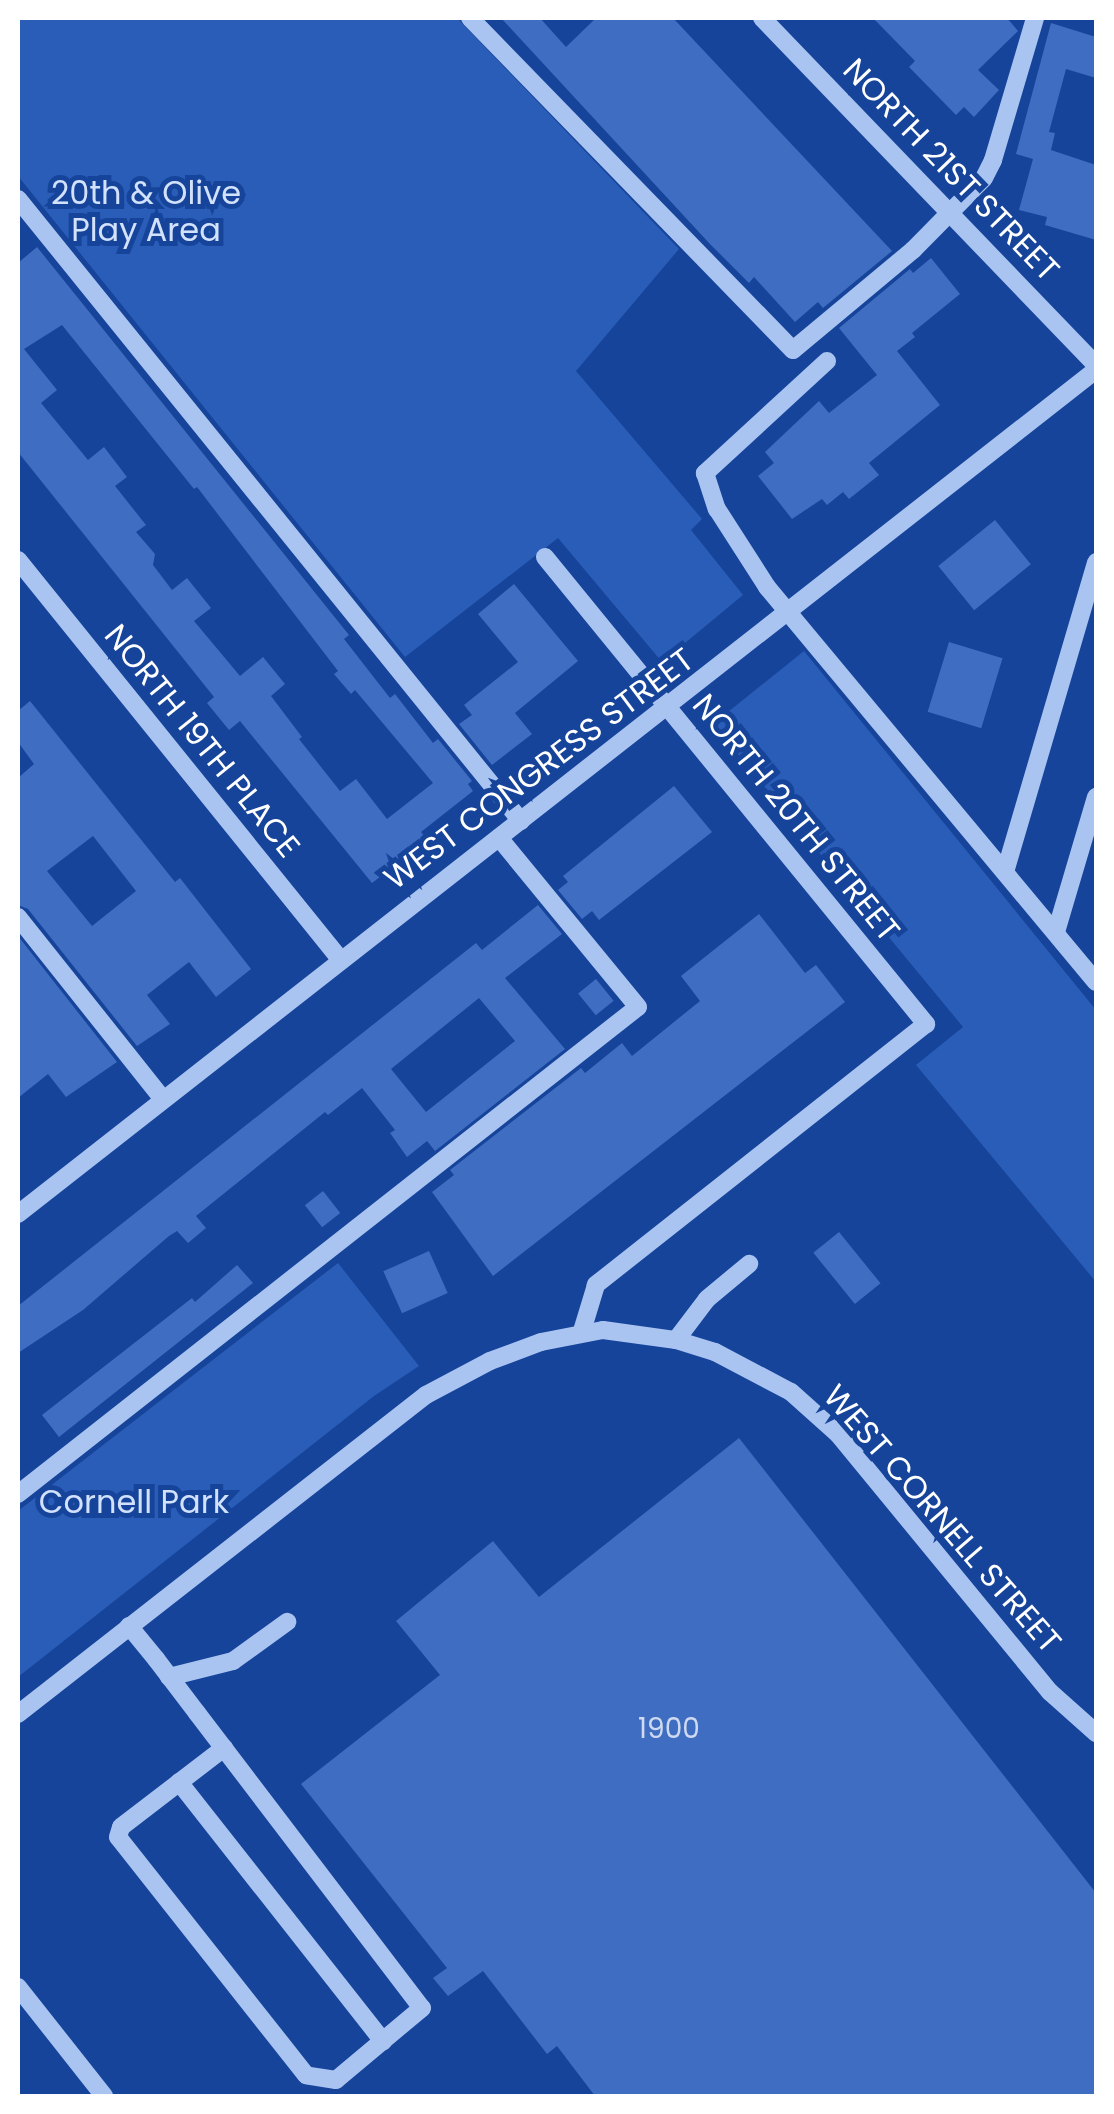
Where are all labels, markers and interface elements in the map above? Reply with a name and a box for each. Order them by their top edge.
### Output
street label: NORTH 21ST STREET [835,51,1067,289]
park label: 20th & Olive Play Area [51,175,241,250]
street label: NORTH 19TH PLACE [96,617,308,865]
street label: WEST CONGRESS STREET [377,640,701,898]
street label: NORTH 20TH STREET [684,687,908,949]
street label: WEST CORNELL STREET [815,1377,1069,1661]
park label: Cornell Park [39,1483,229,1521]
house number: 1900 [638,1712,700,1746]

